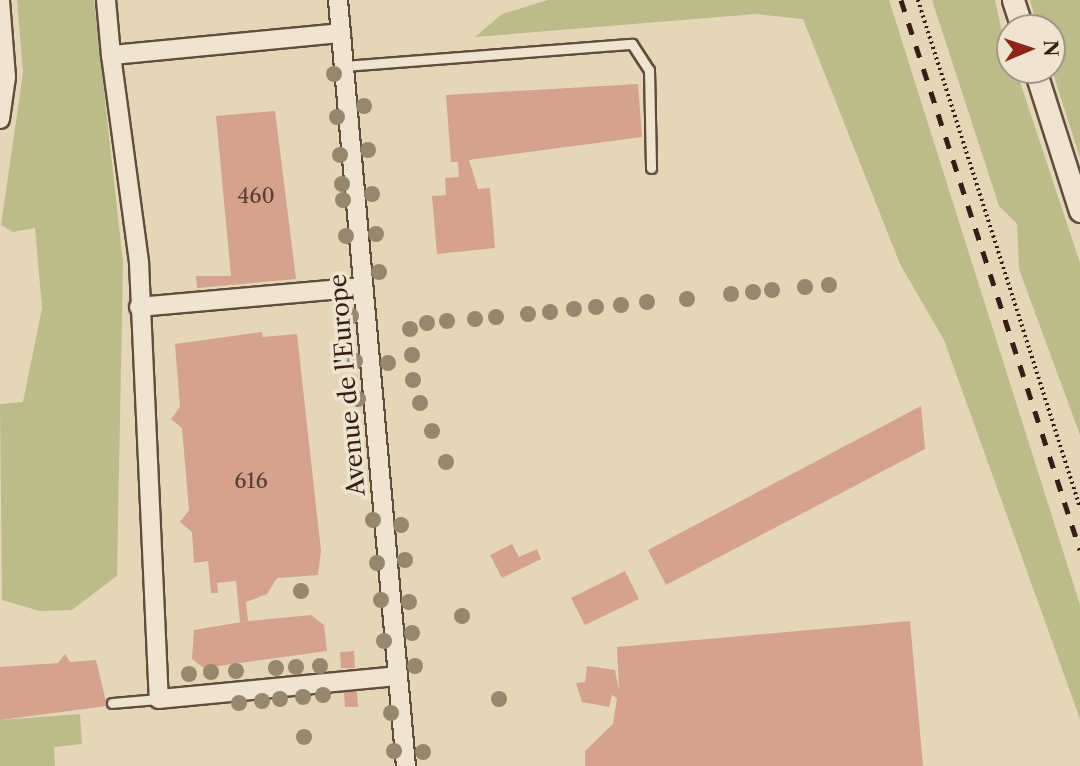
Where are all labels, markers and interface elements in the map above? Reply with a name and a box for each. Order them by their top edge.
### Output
north arrow [996,14,1066,84]
text: N [1039,40,1062,57]
house number: 460 [237,183,275,209]
street label: Avenue de l'Europe [323,273,371,497]
house number: 616 [234,468,268,494]

